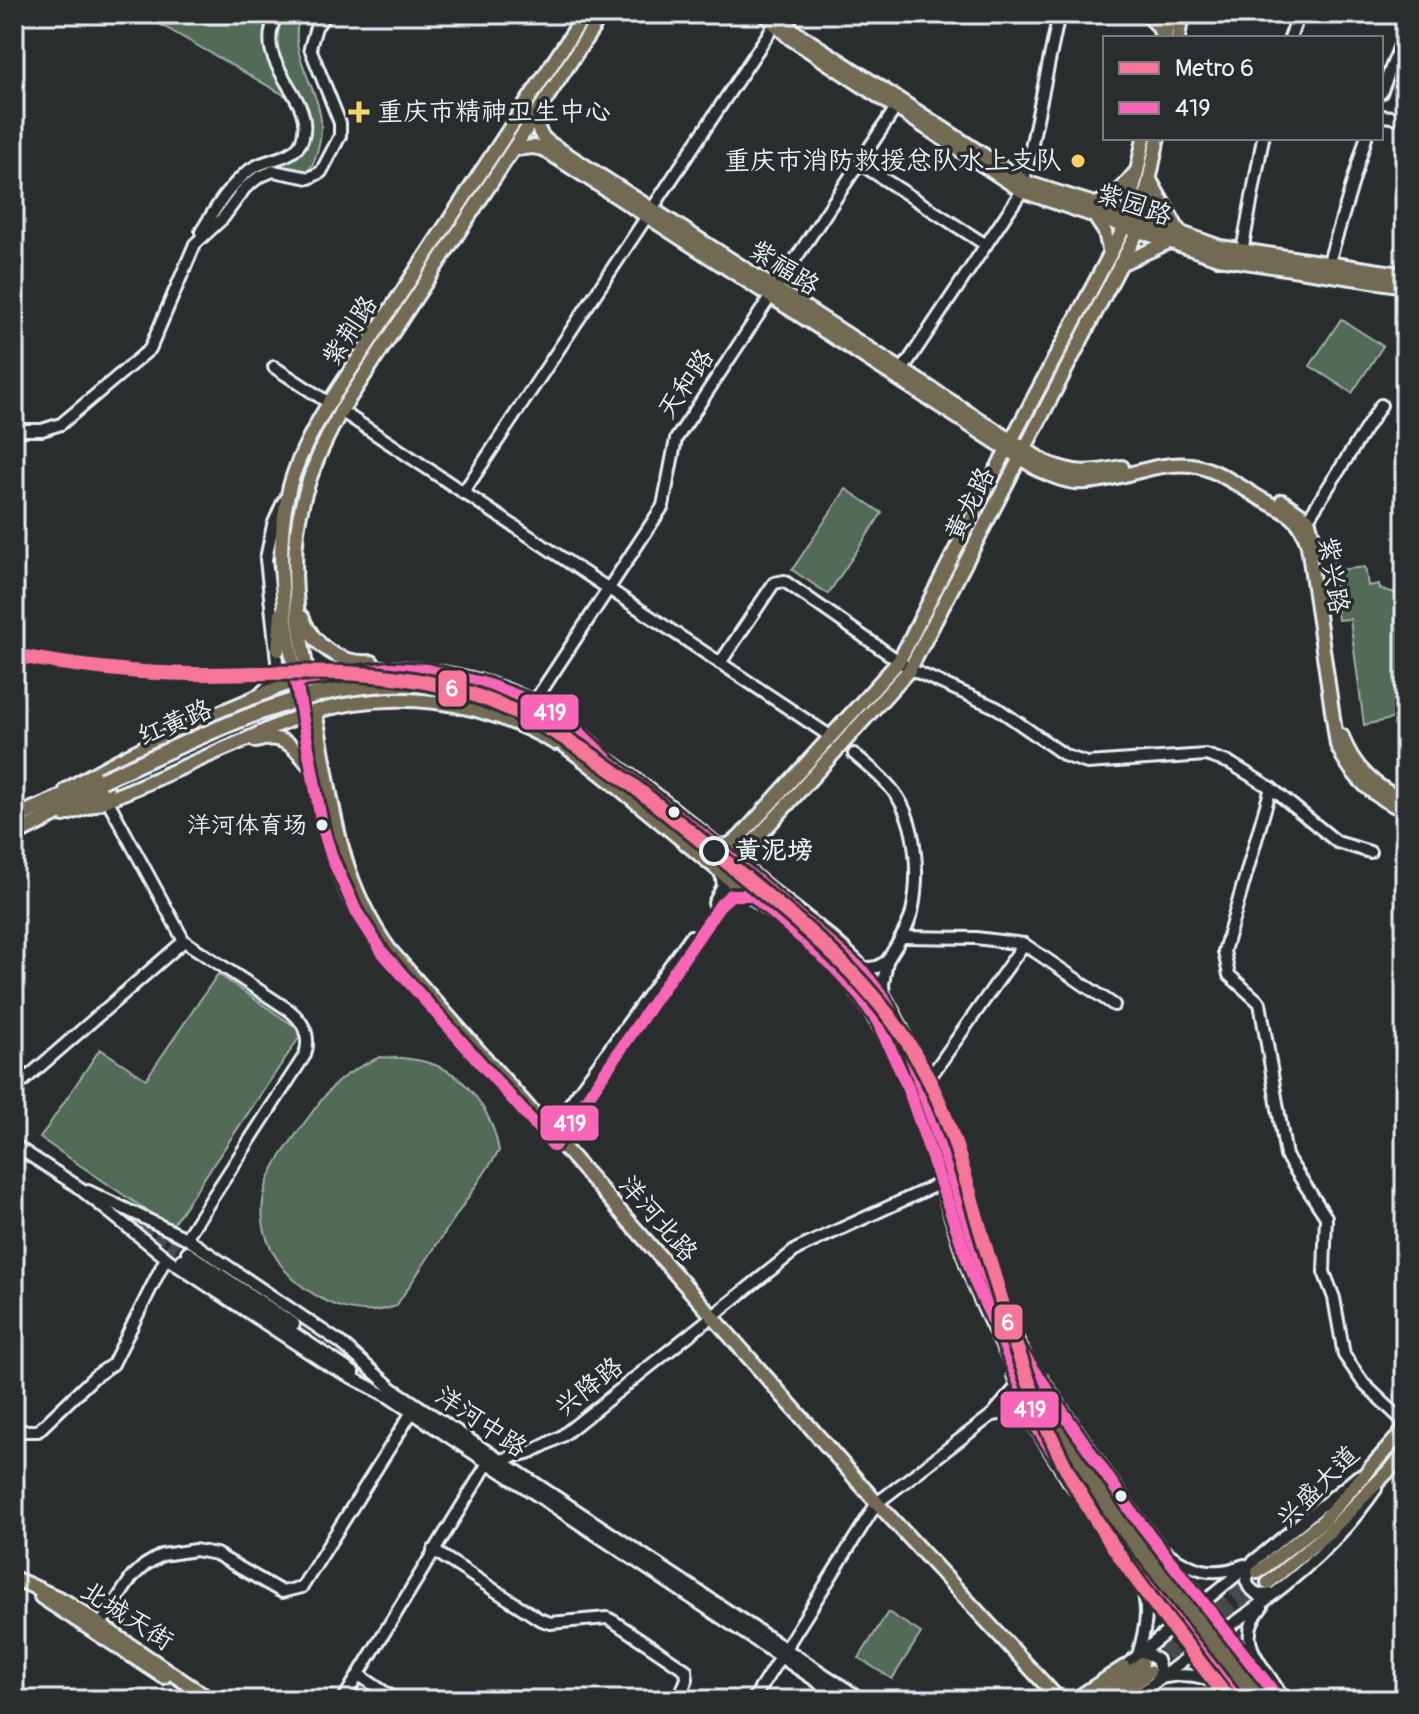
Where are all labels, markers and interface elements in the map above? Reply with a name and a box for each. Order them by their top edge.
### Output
legend [1103,36,1383,140]
text: Metro 6 [1175,54,1254,83]
text: 419 [1175,94,1211,123]
place label: 重庆市精神卫生中心 [377,96,611,128]
marker: 重庆市精神卫生中心 [348,101,370,123]
place label: 重庆市消防救援总队水上支队 [724,145,1062,177]
marker: 重庆市消防救援总队水上支队 [1069,152,1087,170]
street label: 紫园路 [1092,177,1176,233]
street label: 紫福路 [743,233,825,303]
street label: 紫荆路 [315,290,385,372]
street label: 天和路 [651,343,721,425]
street label: 黄龙路 [938,462,1002,546]
street label: 紫兴路 [1311,534,1355,616]
line badge: 6 [437,669,468,708]
text: 6 [446,675,459,703]
street label: 红黄路 [133,693,217,753]
line badge: 419 [519,693,580,731]
text: 419 [534,699,566,727]
unlabelled marker [666,804,682,820]
place label: 洋河体育场 [187,811,307,840]
marker: 洋河体育场 [314,817,330,833]
place label: 黄泥塝 [735,835,813,867]
marker: 黄泥塝 [700,837,728,865]
line badge: 419 [539,1104,600,1142]
text: 419 [554,1110,586,1138]
street label: 洋河北路 [612,1169,704,1269]
line badge: 6 [993,1303,1024,1341]
text: 6 [1002,1309,1015,1337]
street label: 兴降路 [548,1350,630,1424]
street label: 洋河中路 [429,1380,533,1464]
line badge: 419 [999,1390,1060,1429]
text: 419 [1014,1396,1046,1424]
street label: 兴盛大道 [1270,1439,1366,1535]
unlabelled marker [1113,1488,1129,1504]
street label: 北城天街 [75,1574,179,1658]

